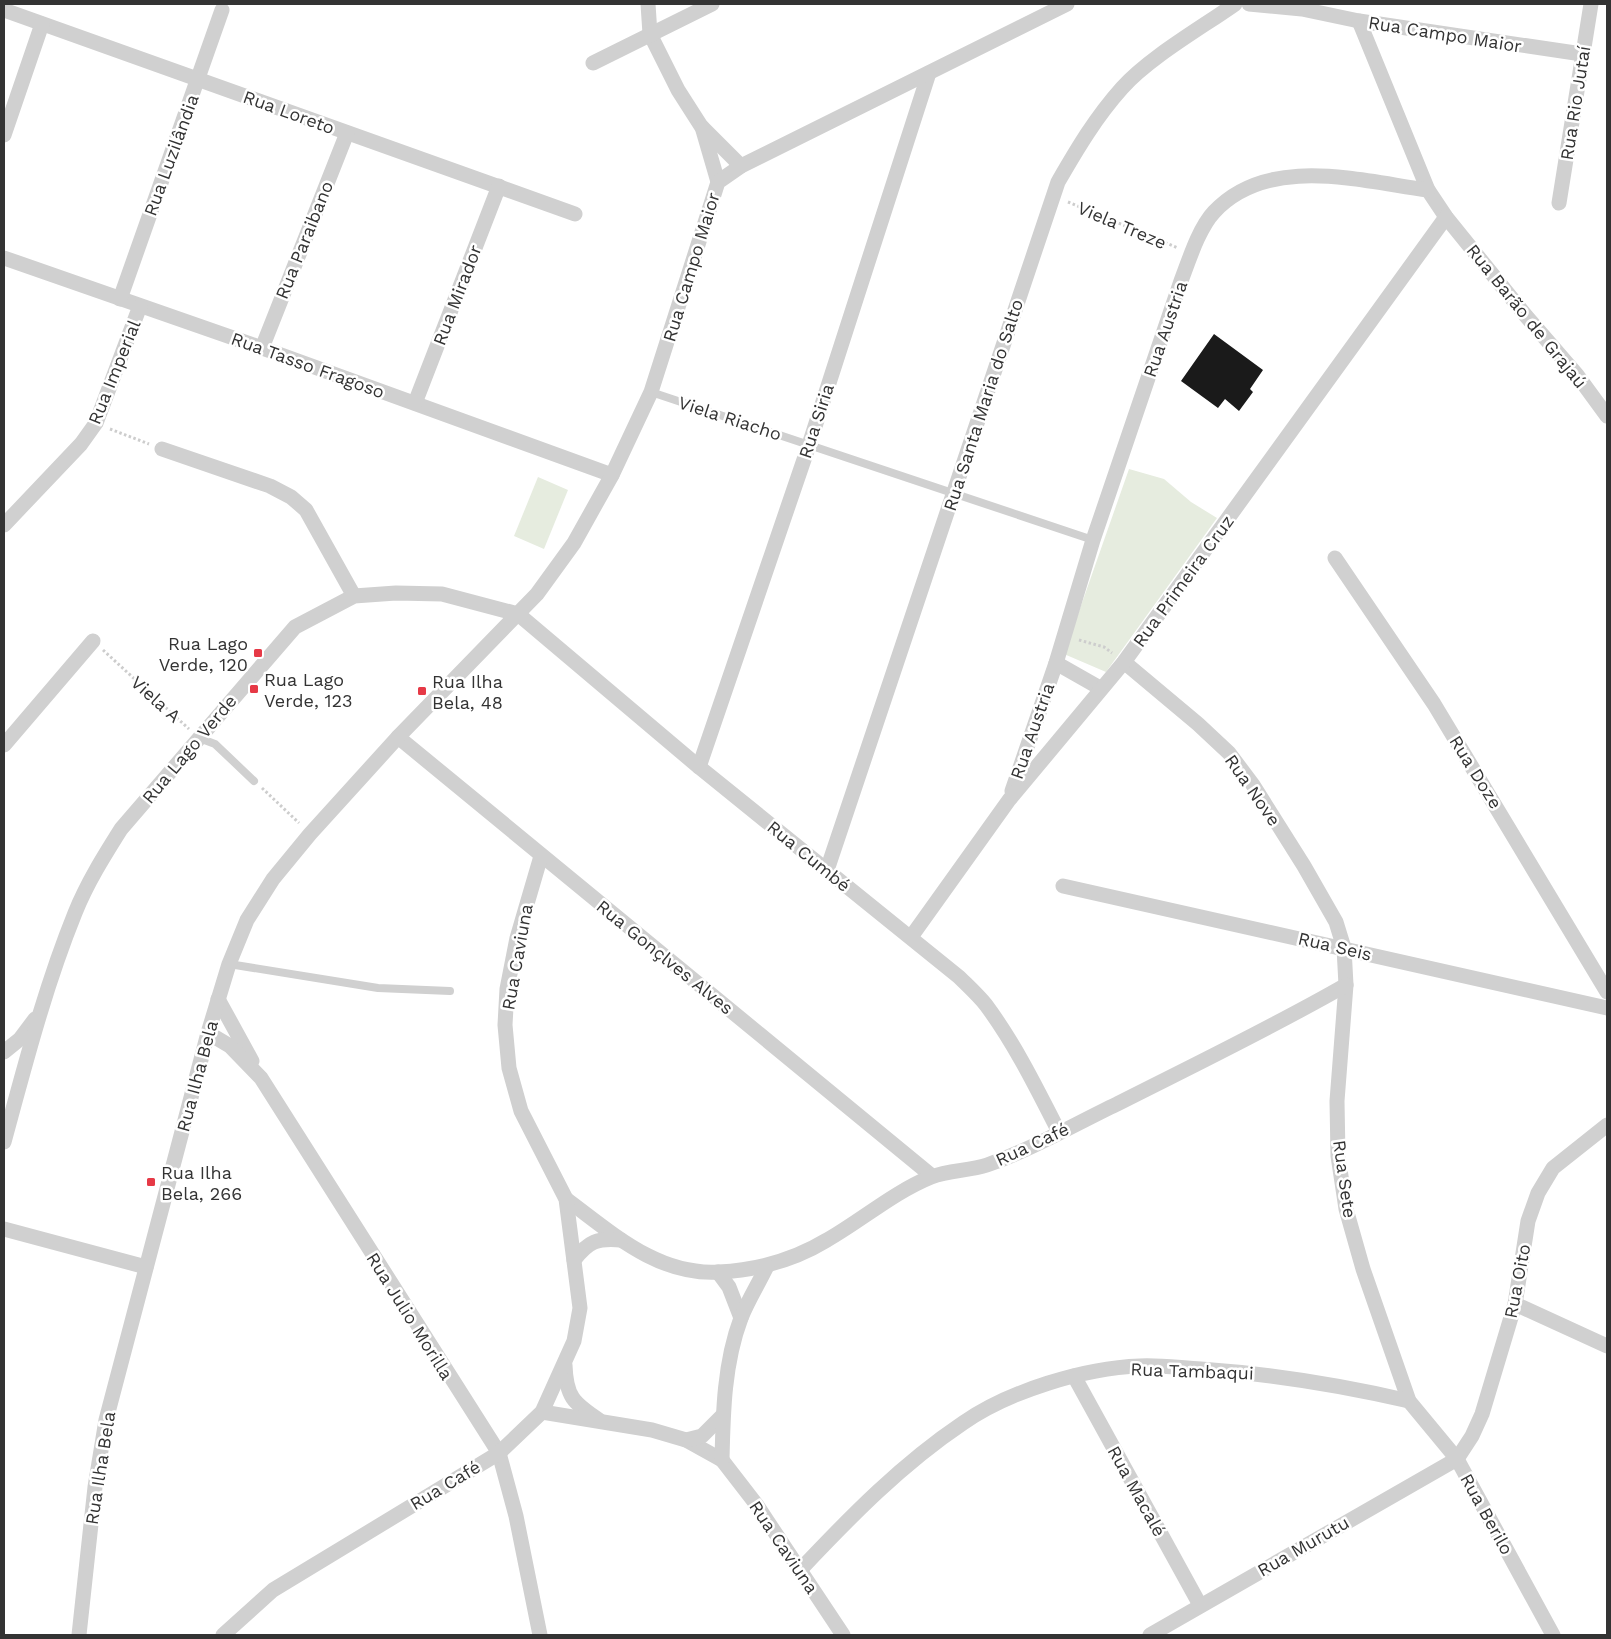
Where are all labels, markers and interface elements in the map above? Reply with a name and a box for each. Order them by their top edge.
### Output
street label: Rua Campo Maior [1367,11,1523,57]
street label: Rua Rio Jutaí [1556,44,1594,162]
street label: Rua Loreto [240,86,338,138]
street label: Rua Luzilândia [139,91,203,219]
street label: Rua Paraibano [271,178,337,302]
street label: Rua Campo Maior [658,190,724,344]
street label: Viela Treze [1074,197,1170,253]
street label: Rua Barão de Grajaú [1462,240,1592,392]
street label: Rua Mirador [428,242,486,348]
street label: Rua Austria [1139,278,1191,380]
street label: Rua Santa Maria do Salto [939,296,1027,514]
street label: Rua Imperial [84,316,145,427]
street label: Rua Tasso Fragoso [228,327,388,403]
street label: Rua Siria [794,381,838,461]
street label: Viela Riacho [676,391,784,445]
street label: Rua Primeira Cruz [1128,511,1238,651]
place label: Rua Lago Verde, 120 [159,633,248,675]
marker: Rua Lago Verde, 120 [252,647,264,659]
place label: Rua Lago Verde, 123 [264,669,353,711]
street label: Viela A [127,671,185,727]
place label: Rua Ilha Bela, 48 [432,671,503,713]
street label: Rua Austria [1006,680,1058,782]
marker: Rua Lago Verde, 123 [248,683,260,695]
marker: Rua Ilha Bela, 48 [416,685,428,697]
street label: Rua Lago Verde [137,690,241,808]
street label: Rua Doze [1445,732,1507,812]
street label: Rua Nove [1221,750,1285,830]
street label: Rua Cumbé [763,816,855,896]
street label: Rua Gonçlves Alves [592,895,738,1019]
street label: Rua Caviuna [497,902,537,1012]
street label: Rua Seis [1296,927,1374,965]
street label: Rua Ilha Bela [172,1018,222,1134]
street label: Rua Café [992,1118,1072,1170]
street label: Rua Sete [1329,1139,1361,1219]
place label: Rua Ilha Bela, 266 [161,1162,242,1204]
marker: Rua Ilha Bela, 266 [145,1176,157,1188]
street label: Rua Oito [1500,1242,1534,1320]
street label: Rua Julio Morilla [362,1248,458,1384]
street label: Rua Tambaqui [1130,1358,1254,1384]
street label: Rua Ilha Bela [81,1410,119,1526]
street label: Rua Macalé [1103,1442,1171,1540]
street label: Rua Café [406,1456,484,1514]
street label: Rua Berilo [1456,1470,1518,1558]
street label: Rua Caviuna [745,1497,823,1597]
street label: Rua Murutu [1253,1511,1353,1581]

